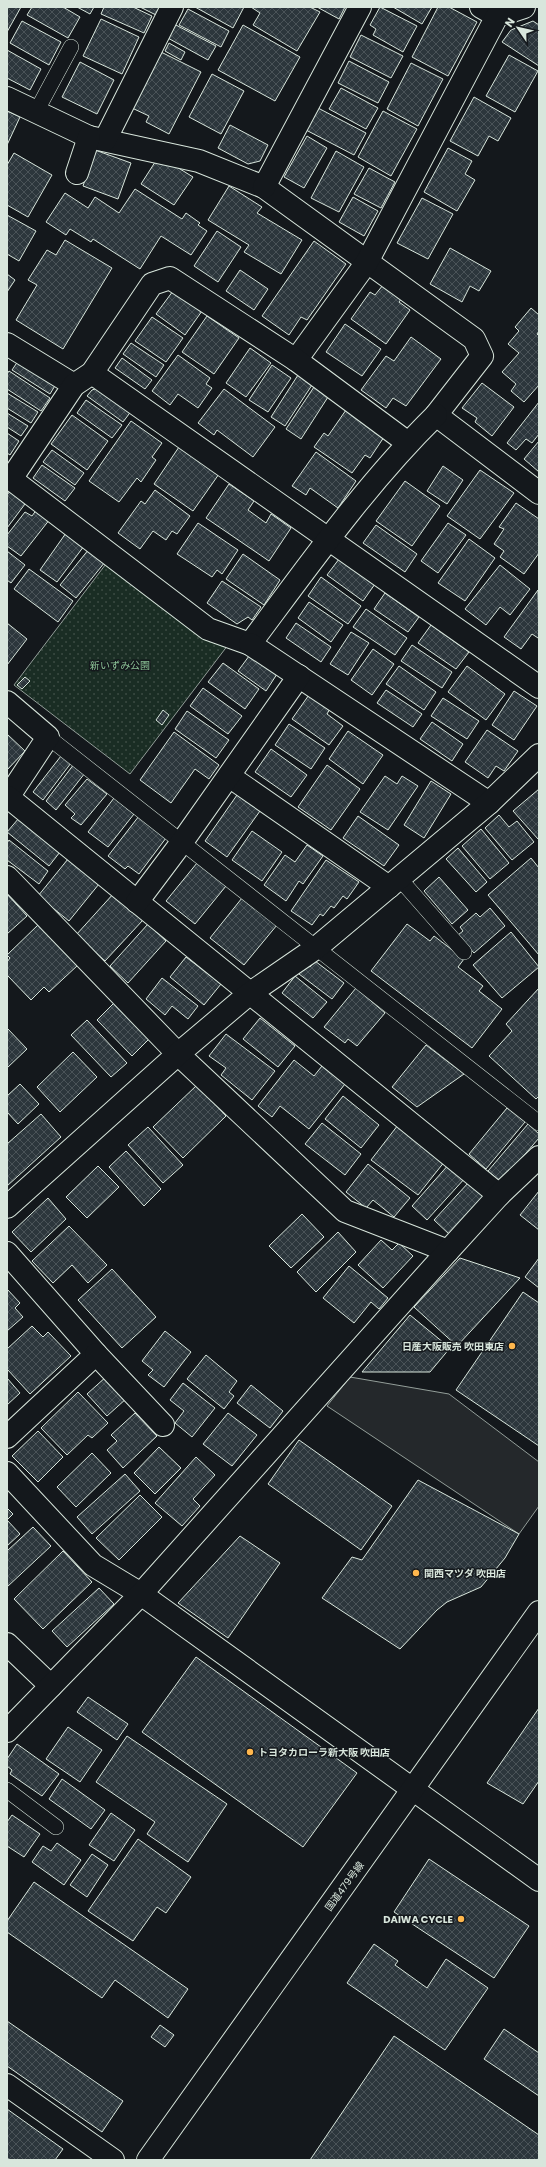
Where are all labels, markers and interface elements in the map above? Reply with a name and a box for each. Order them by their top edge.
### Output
north arrow [498,8,538,48]
text: N [501,15,519,30]
park label: 新いずみ公園 [90,658,150,673]
place label: 日産大阪販売 吹田東店 [402,1339,504,1354]
marker: 日産大阪販売 吹田東店 [507,1341,517,1351]
place label: 関西マツダ 吹田店 [424,1566,506,1581]
marker: 関西マツダ 吹田店 [411,1568,421,1578]
place label: トヨタカローラ新大阪 吹田店 [258,1745,390,1760]
marker: トヨタカローラ新大阪 吹田店 [245,1747,255,1757]
street label: 国道479号線 [321,1858,368,1914]
place label: DAIWA CYCLE [383,1912,453,1927]
marker: DAIWA CYCLE [456,1914,466,1924]

